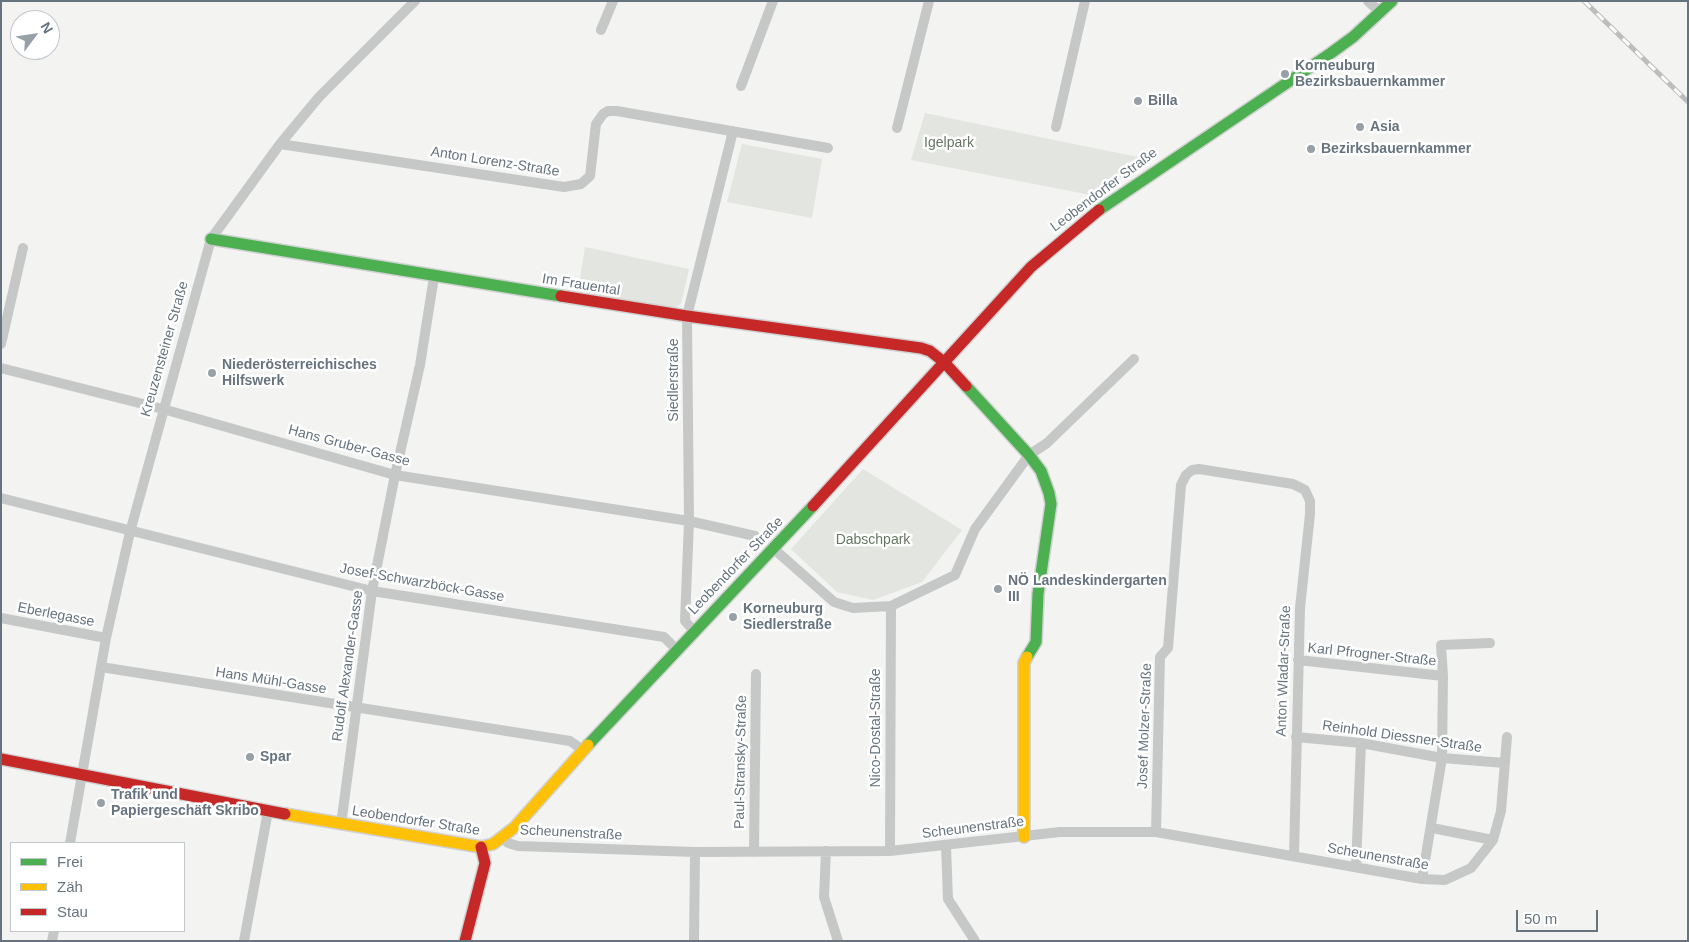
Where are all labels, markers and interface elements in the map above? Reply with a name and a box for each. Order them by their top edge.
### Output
north arrow [10,10,60,60]
text: N [38,19,56,36]
place label: Korneuburg Bezirksbauernkammer [1295,58,1445,90]
marker: Korneuburg Bezirksbauernkammer [1279,68,1291,80]
place label: Billa [1148,93,1178,109]
marker: Billa [1132,95,1144,107]
place label: Asia [1370,119,1400,135]
marker: Asia [1354,121,1366,133]
park label: Igelpark [924,135,974,151]
place label: Bezirksbauernkammer [1321,141,1471,157]
marker: Bezirksbauernkammer [1305,143,1317,155]
street label: Anton Lorenz-Straße [430,144,560,180]
street label: Leobendorfer Straße [1047,144,1161,236]
street label: Im Frauental [541,271,621,299]
street label: Kreuzensteiner Straße [138,279,192,419]
street label: Siedlerstraße [666,338,682,422]
place label: Niederösterreichisches Hilfswerk [222,357,377,390]
marker: Niederösterreichisches Hilfswerk [206,367,218,379]
street label: Hans Gruber-Gasse [286,422,412,470]
street label: Leobendorfer Straße [685,514,787,618]
park label: Dabschpark [836,532,910,548]
street label: Josef-Schwarzböck-Gasse [339,560,505,606]
place label: NÖ Landeskindergarten III [1008,573,1167,606]
marker: NÖ Landeskindergarten III [992,583,1004,595]
street label: Rudolf Alexander-Gasse [329,589,367,743]
street label: Eberlegasse [16,599,96,631]
place label: Korneuburg Siedlerstraße [743,601,832,634]
street label: Anton Wladar-Straße [1273,605,1295,737]
marker: Korneuburg Siedlerstraße [727,611,739,623]
street label: Karl Pfrogner-Straße [1307,640,1437,670]
street label: Josef Molzer-Straße [1134,663,1156,789]
street label: Hans Mühl-Gasse [214,664,328,698]
street label: Nico-Dostal-Straße [868,668,884,788]
street label: Paul-Stransky-Straße [731,695,751,829]
street label: Reinhold Diessner-Straße [1321,717,1483,757]
place label: Spar [260,749,291,765]
marker: Spar [244,751,256,763]
place label: Trafik und Papiergeschäft Skribo [111,787,259,820]
marker: Trafik und Papiergeschäft Skribo [95,797,107,809]
street label: Leobendorfer Straße [351,803,481,839]
street label: Scheunenstraße [921,813,1025,843]
street label: Scheunenstraße [519,822,623,844]
street label: Scheunenstraße [1326,840,1430,874]
legend [10,842,185,932]
text: Frei [57,853,83,870]
text: Zäh [57,878,83,895]
scale bar [1519,900,1602,932]
text: Stau [57,903,88,920]
text: 50 m [1524,910,1557,927]

